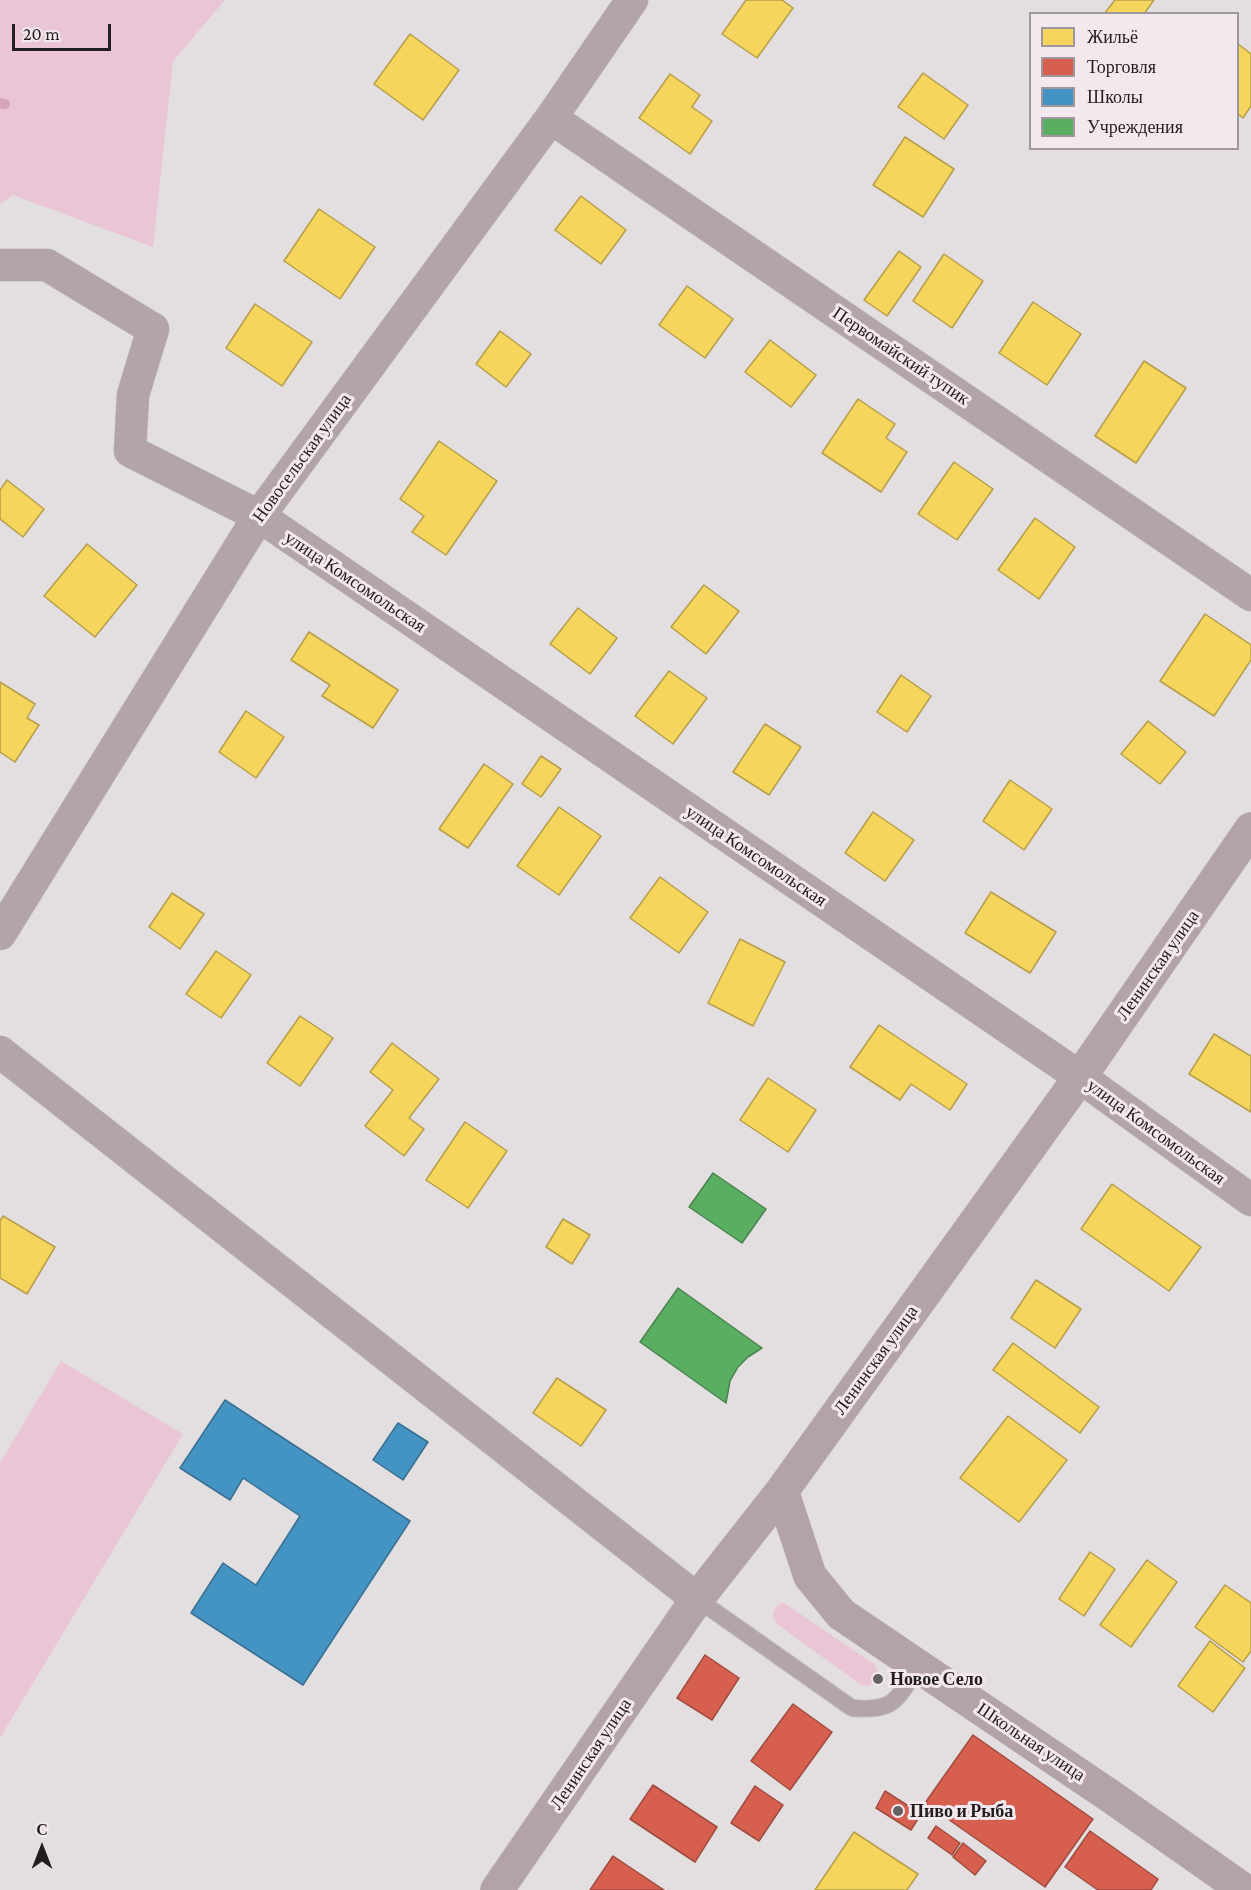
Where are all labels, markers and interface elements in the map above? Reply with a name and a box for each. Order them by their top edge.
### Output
scale bar [15,12,114,50]
legend [1029,12,1239,150]
text: 20 m [23,24,60,44]
text: Жильё [1087,27,1138,47]
text: Торговля [1087,57,1156,77]
text: Школы [1087,87,1143,107]
text: Учреждения [1087,117,1183,137]
street label: Первомайский тупик [829,302,973,410]
street label: Новосельская улица [248,389,356,527]
street label: улица Комсомольская [280,527,430,637]
street label: улица Комсомольская [681,801,831,911]
street label: Ленинская улица [1112,906,1204,1024]
street label: улица Комсомольская [1083,1075,1229,1189]
street label: Ленинская улица [829,1301,923,1419]
place label: Новое Село [890,1668,983,1690]
marker: Новое Село [871,1672,885,1686]
street label: Ленинская улица [546,1694,636,1814]
street label: Школьная улица [973,1698,1089,1786]
place label: Пиво и Рыба [910,1800,1013,1822]
marker: Пиво и Рыба [891,1804,905,1818]
north arrow [12,1818,72,1878]
text: С [36,1821,48,1838]

